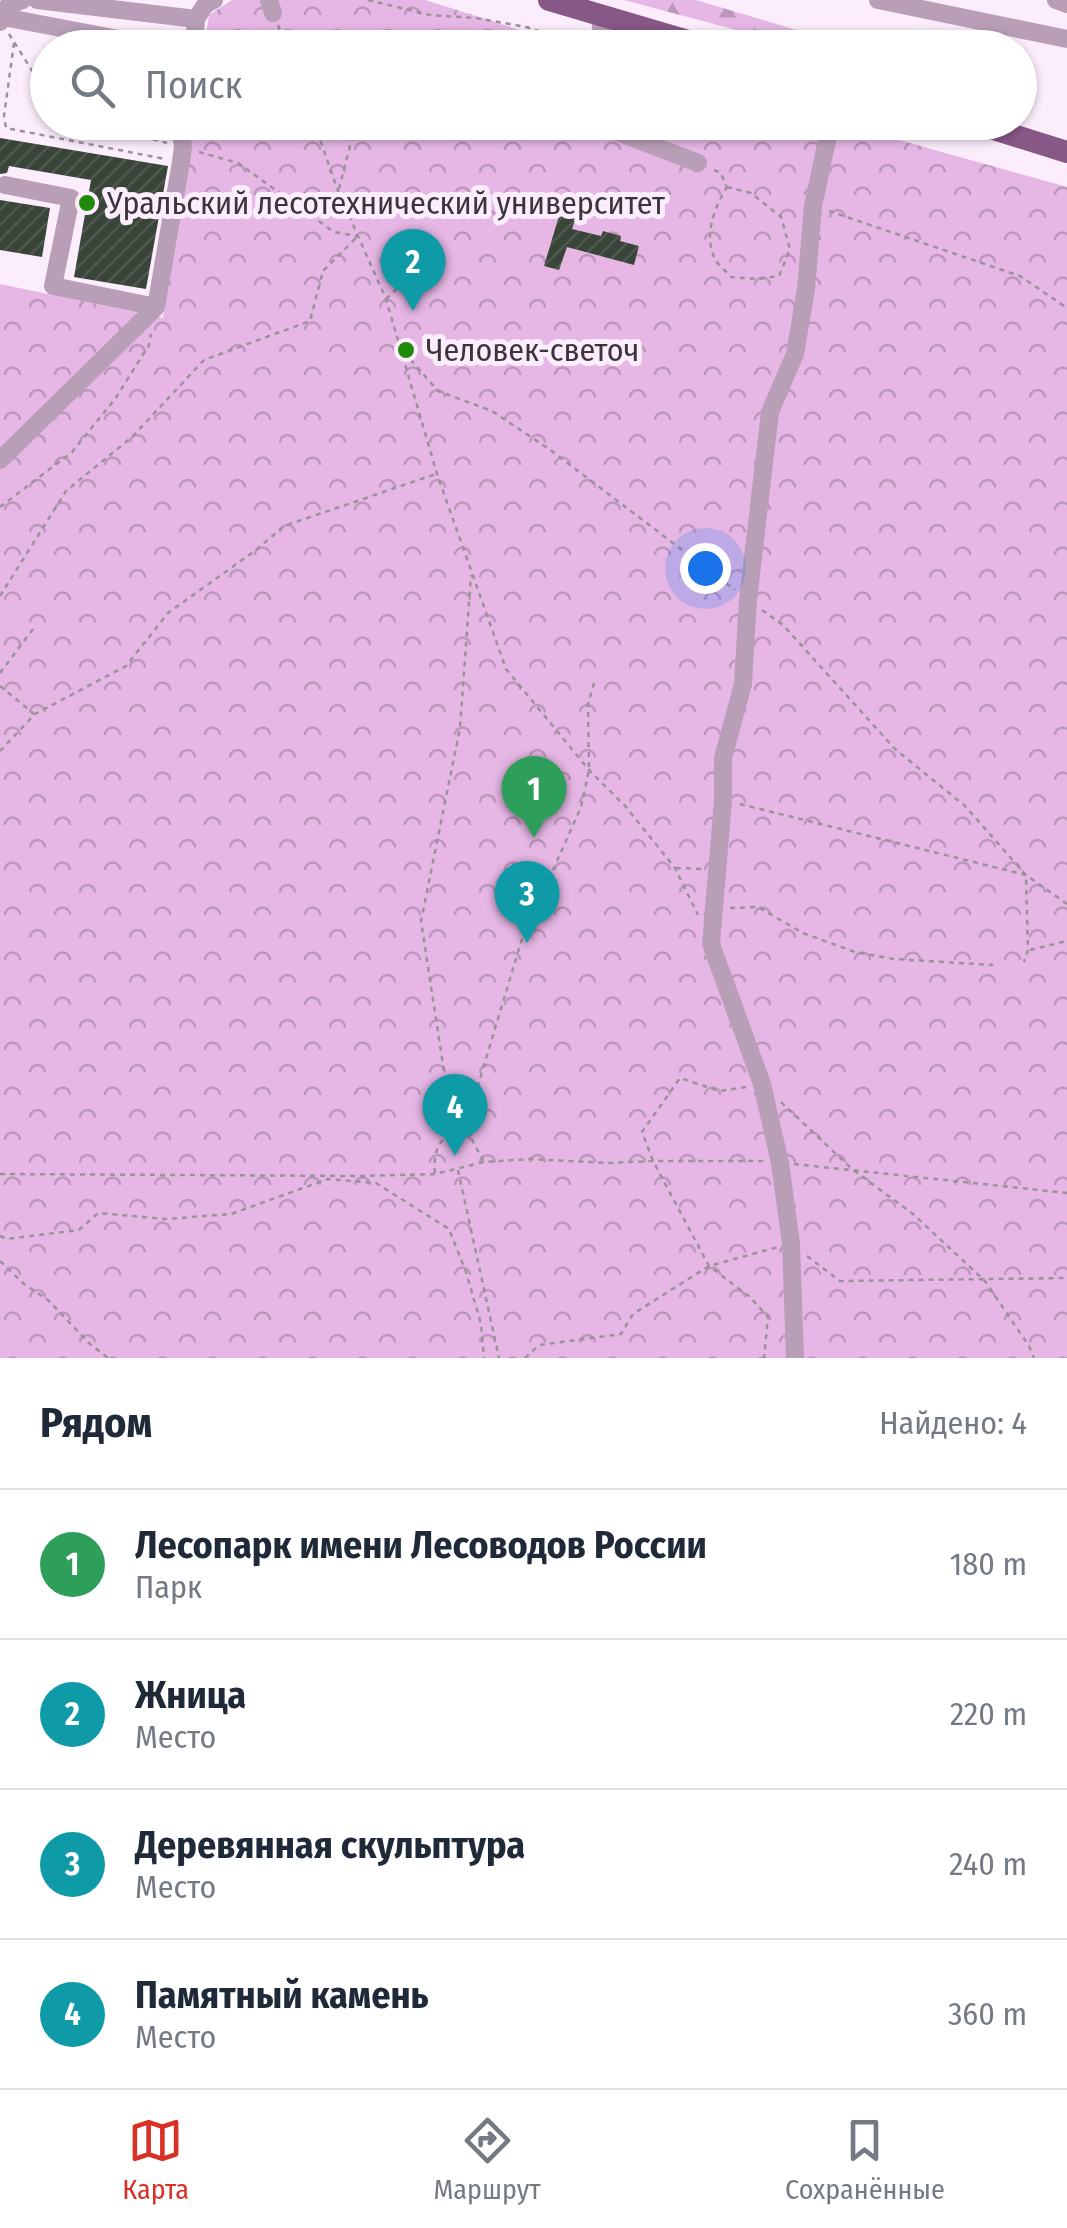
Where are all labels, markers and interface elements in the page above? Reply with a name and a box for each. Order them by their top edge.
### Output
search box [30,30,1037,140]
icon: search [65,58,120,113]
text: Поиск [145,62,242,108]
place label: Уральский лесотехнический университет [106,184,665,222]
marker: Уральский лесотехнический университет [76,192,98,214]
pin: 2 [380,228,446,311]
place label: Человек-светоч [426,331,639,369]
marker: Человек-светоч [395,339,417,361]
your location [680,543,731,594]
pin: 1 [502,756,566,838]
pin: 3 [494,860,560,943]
pin: 4 [422,1074,488,1156]
text: Рядом [40,1398,152,1448]
text: Найдено: 4 [879,1404,1027,1442]
text: Лесопарк имени Лесоводов России [135,1522,707,1568]
text: 1 [66,1545,79,1583]
text: 180 m [950,1545,1027,1583]
text: Парк [135,1568,202,1606]
text: Жница [135,1672,246,1718]
text: 2 [65,1695,80,1733]
text: 220 m [950,1695,1027,1733]
text: Место [135,1718,216,1756]
text: Деревянная скульптура [135,1822,525,1868]
text: 3 [65,1845,80,1883]
text: 240 m [949,1845,1027,1883]
text: Место [135,1868,216,1906]
text: Памятный камень [135,1972,429,2018]
text: 4 [64,1995,81,2033]
text: 360 m [948,1995,1027,2033]
text: Место [135,2018,216,2056]
tab: Карта [122,2113,189,2206]
tab: Маршрут [433,2113,541,2206]
tab: Сохранённые [785,2113,945,2206]

